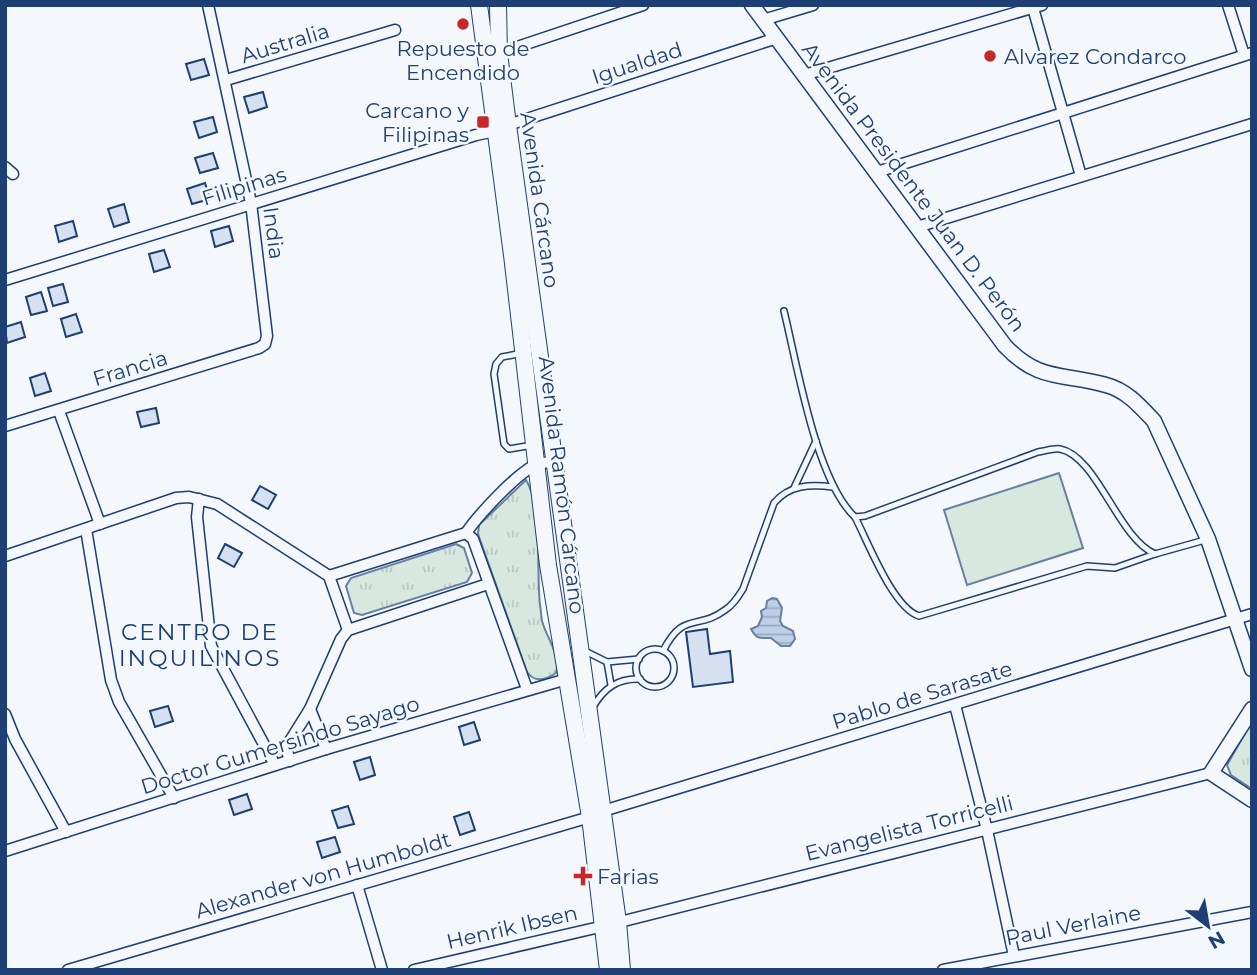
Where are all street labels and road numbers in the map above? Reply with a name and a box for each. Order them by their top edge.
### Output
street label: Australia [238,18,332,68]
street label: Igualdad [589,37,685,89]
street label: Avenida Presidente Juan D. Perón [797,37,1031,337]
street label: Avenida Cárcano [515,111,565,289]
street label: Filipinas [199,161,289,211]
street label: India [258,205,290,261]
street label: Francia [90,345,170,391]
street label: Avenida Ramón Cárcano [534,355,590,615]
street label: Pablo de Sarasate [829,656,1015,734]
street label: Doctor Gumersindo Sayago [138,691,422,799]
street label: Evangelista Torricelli [802,790,1016,866]
street label: Alexander von Humboldt [192,827,454,923]
street label: Henrik Ibsen [444,900,580,954]
street label: Paul Verlaine [1003,900,1143,950]

